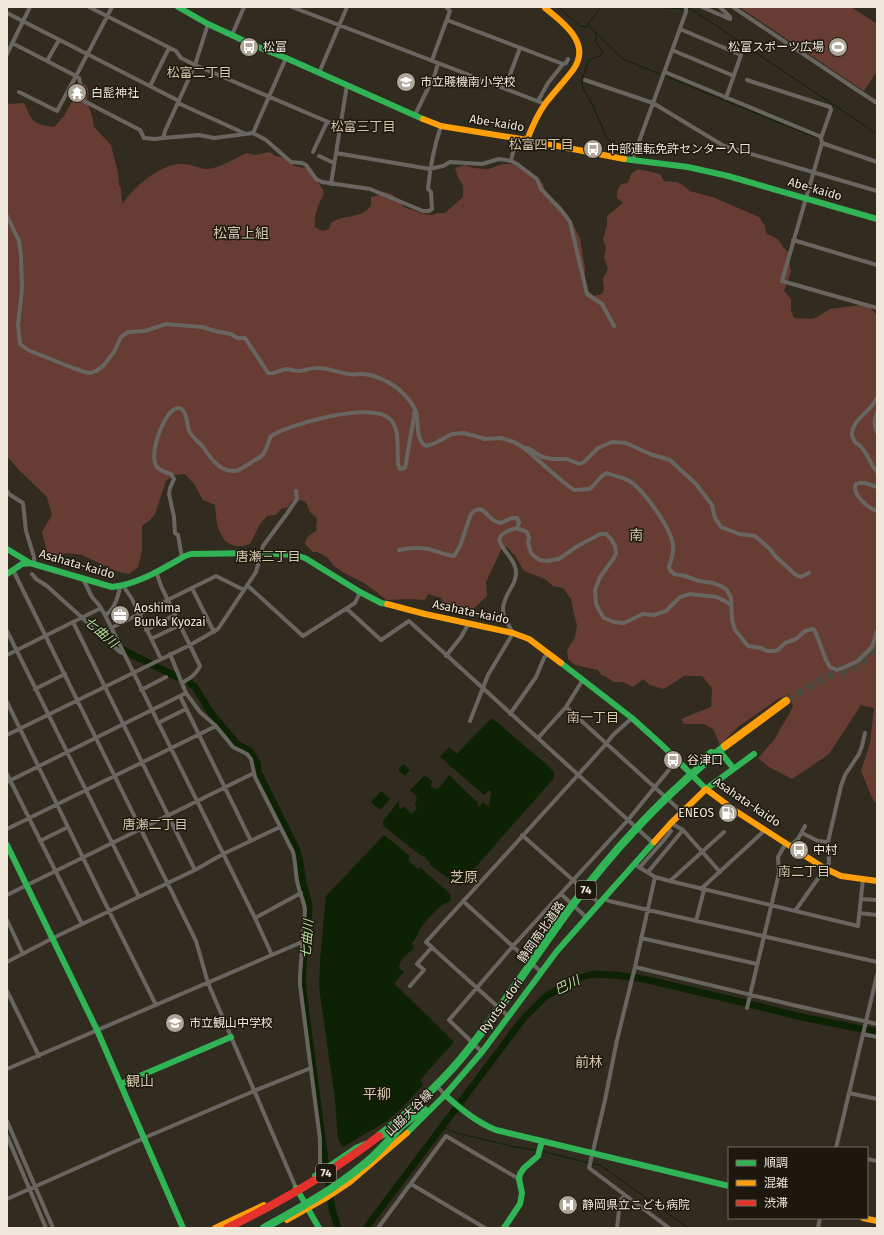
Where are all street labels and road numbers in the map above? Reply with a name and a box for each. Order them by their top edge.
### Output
street label: Abe-kaido [469,112,525,134]
street label: Abe-kaido [786,175,844,203]
street label: Asahata-kaido [38,547,116,581]
street label: Asahata-kaido [431,597,511,627]
street label: Asahata-kaido [711,774,783,830]
road number: 74 [576,881,596,899]
street label: 静岡南北道路 [515,898,567,966]
street label: Ryutsu-dori [476,976,526,1036]
street label: 山脇大谷線 [383,1087,435,1139]
road number: 74 [316,1164,336,1182]

